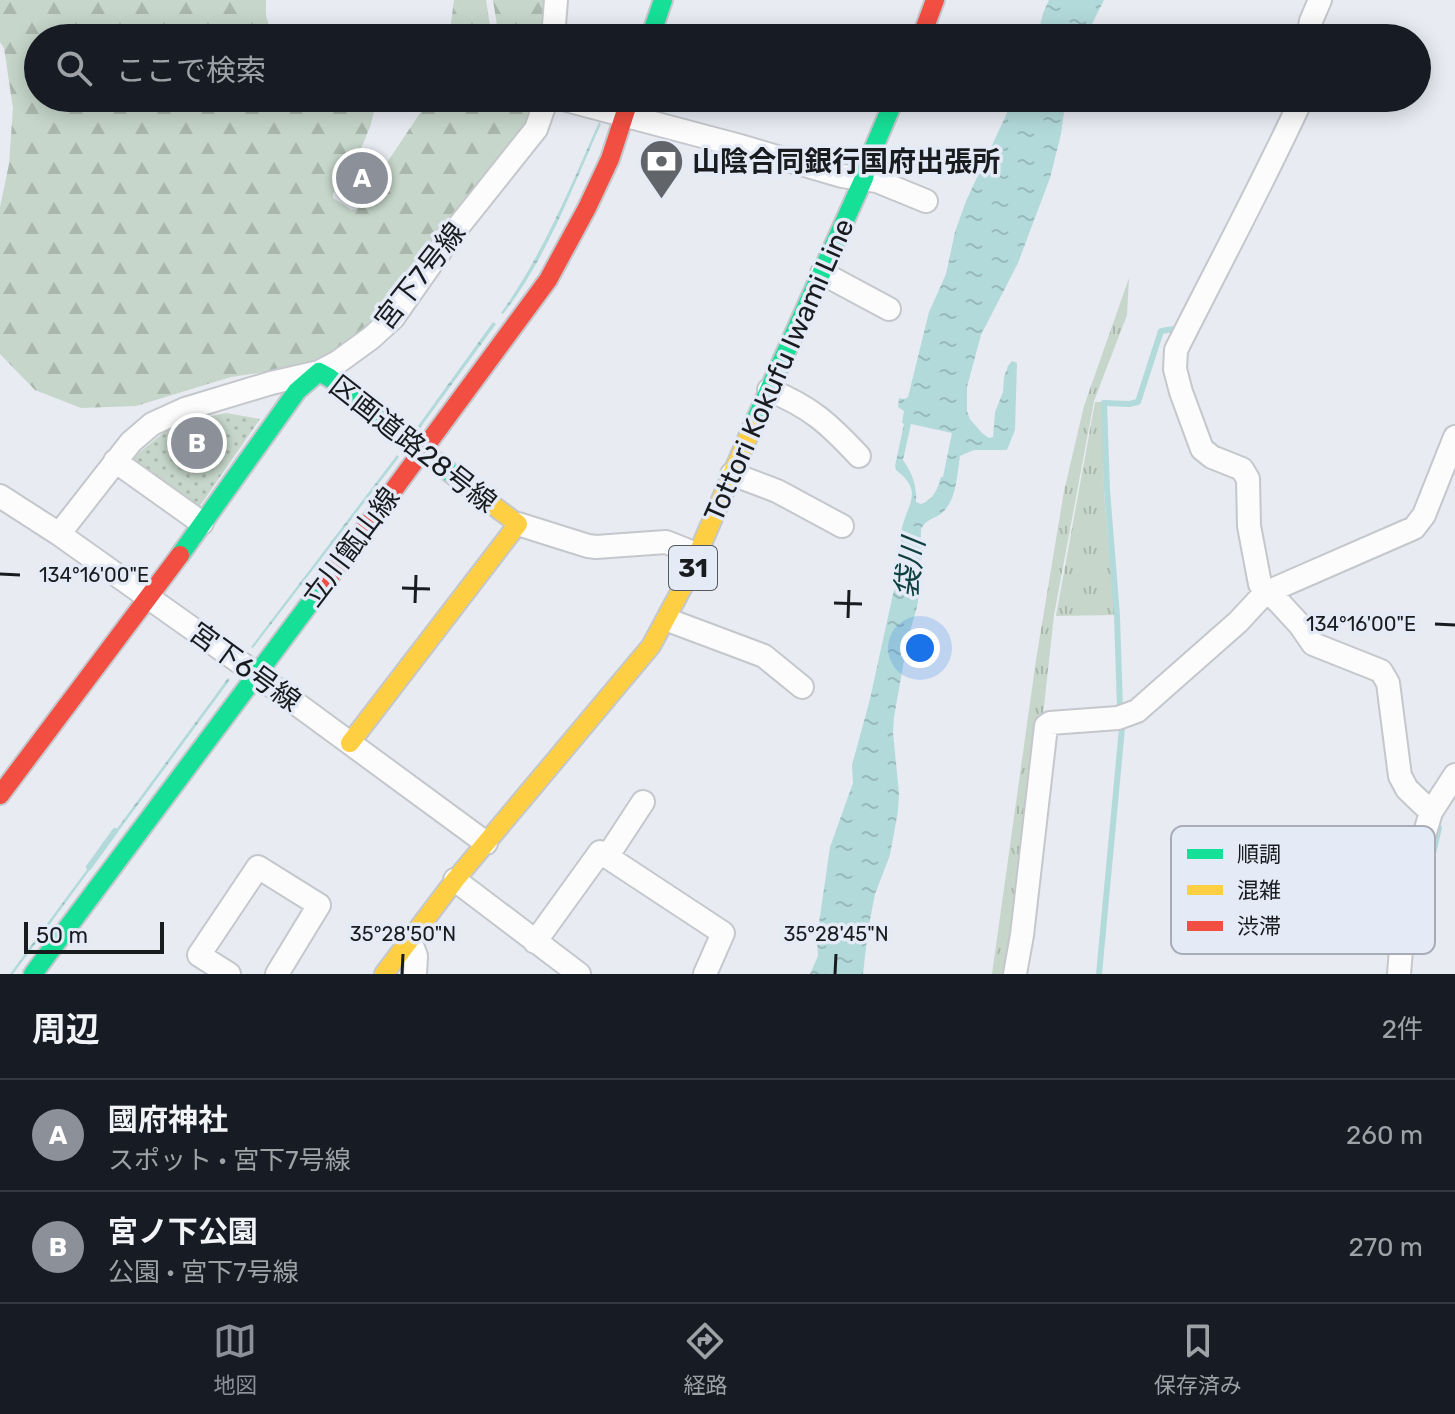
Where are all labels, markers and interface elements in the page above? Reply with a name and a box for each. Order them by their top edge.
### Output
search box [24,24,1431,112]
icon: search [52,46,96,90]
text: ここで検索 [116,53,266,89]
bank icon: 山陰合同銀行国府出張所 [637,137,685,200]
place label: 山陰合同銀行国府出張所 [692,145,1000,178]
pin: A [336,148,388,208]
street label: Tottori Kokufu Iwami Line [697,213,861,527]
street label: 宮下7号線 [368,216,472,336]
street label: 区画道路28号線 [323,369,503,519]
pin: B [171,413,223,473]
street label: 立川甑山線 [296,481,406,613]
water label: 袋川 [888,533,932,600]
road number: 31 [669,546,717,590]
text: 134°16'00"E [39,563,149,587]
text: 134°16'00"E [1306,612,1416,636]
street label: 宮下6号線 [183,616,307,718]
your location [900,628,940,668]
legend [1171,826,1435,954]
text: 順調 [1237,841,1281,868]
text: 混雑 [1237,877,1281,904]
text: 渋滞 [1237,913,1281,940]
scale bar [24,918,164,954]
text: 50 m [36,922,88,949]
text: 35°28'50"N [350,922,456,946]
text: 35°28'45"N [783,922,889,946]
text: 周辺 [32,1009,100,1050]
text: 2件 [1382,1014,1423,1045]
text: 國府神社 [108,1102,228,1138]
text: A [49,1120,67,1151]
text: 260 m [1346,1120,1423,1151]
text: スポット · 宮下7号線 [108,1145,351,1176]
text: 宮ノ下公園 [108,1214,258,1250]
text: B [49,1232,67,1263]
text: 270 m [1348,1232,1423,1263]
text: 公園 · 宮下7号線 [108,1257,299,1288]
tab: 地図 [213,1319,257,1399]
tab: 経路 [683,1319,728,1399]
tab: 保存済み [1154,1319,1242,1399]

